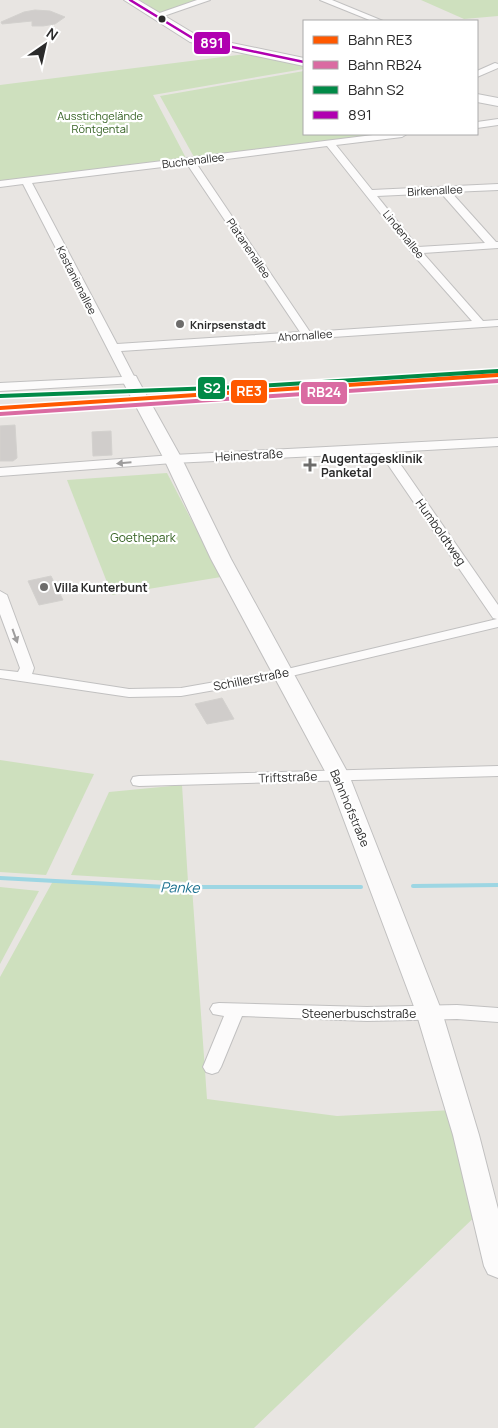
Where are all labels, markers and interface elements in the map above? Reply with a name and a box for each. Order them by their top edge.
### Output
unlabelled marker [157,14,167,24]
north arrow [20,20,70,70]
legend [303,20,478,135]
text: N [43,23,62,44]
text: Bahn RE3 [348,29,413,50]
line badge: 891 [193,31,231,55]
text: 891 [200,33,224,52]
text: Bahn RB24 [348,54,422,75]
text: Bahn S2 [348,79,404,100]
text: 891 [348,104,372,125]
park label: Ausstichgelände Röntgental [57,108,143,136]
street label: Buchenallee [161,149,226,171]
street label: Birkenallee [407,181,464,199]
street label: Lindenallee [380,207,428,262]
street label: Platanenallee [223,215,275,281]
street label: Kastanienallee [53,243,101,317]
place label: Knirpsenstadt [190,317,266,332]
marker: Knirpsenstadt [174,318,186,330]
street label: Ahornallee [277,326,333,344]
line badge: S2 [197,376,226,400]
text: S2 [203,378,221,397]
line badge: RE3 [230,379,268,404]
text: RE3 [236,381,262,400]
line badge: RB24 [300,381,348,405]
text: RB24 [307,382,341,401]
street label: Heinestraße [215,445,283,465]
place label: Augentagesklinik Panketal [321,450,423,481]
marker: Augentagesklinik Panketal [303,458,317,472]
one-way arrow [116,459,132,467]
street label: Humboldtweg [412,495,470,569]
park label: Goethepark [110,529,177,546]
place label: Villa Kunterbunt [54,579,148,596]
marker: Villa Kunterbunt [38,581,50,593]
one-way arrow [11,629,19,644]
street label: Schillerstraße [212,663,290,695]
street label: Triftstraße [258,767,318,787]
street label: Bahnhofstraße [326,767,374,849]
water label: Panke [160,877,201,897]
street label: Steenerbuschstraße [302,1005,416,1022]

